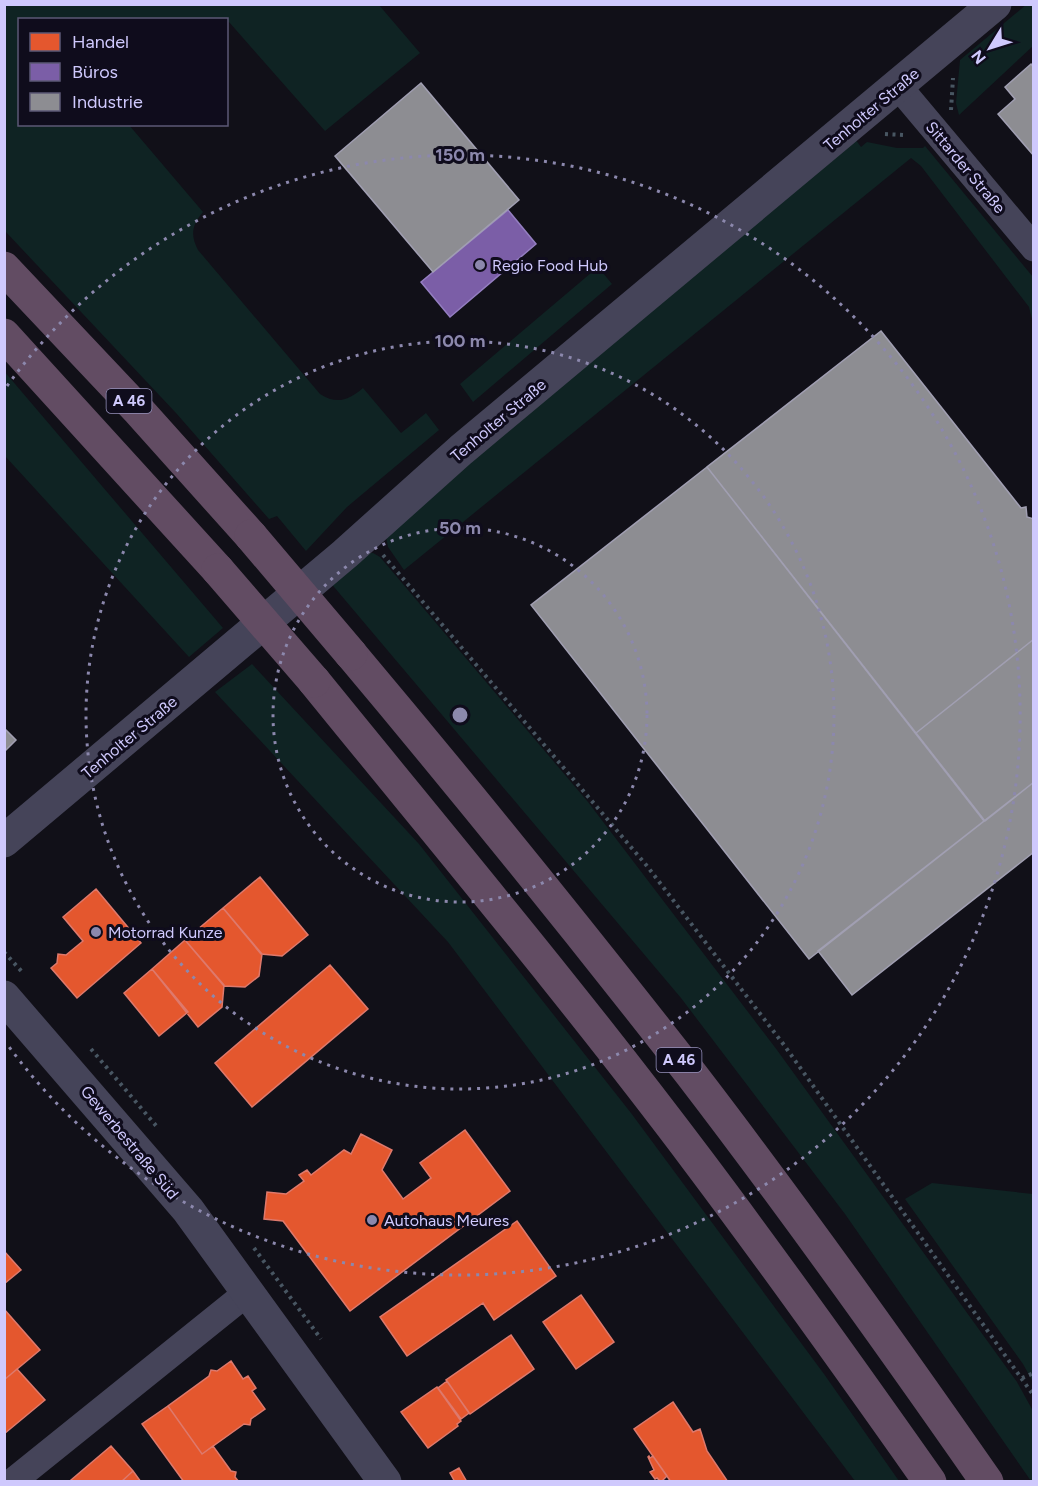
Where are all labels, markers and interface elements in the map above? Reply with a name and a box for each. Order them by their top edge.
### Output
legend [18,18,228,126]
north arrow [960,18,1020,78]
text: Handel [72,31,129,53]
text: N [967,46,990,68]
text: Büros [72,61,118,83]
street label: Tenholter Straße [820,64,923,155]
text: Industrie [72,91,143,113]
street label: Sittarder Straße [922,118,1010,217]
text: 150 m [435,144,485,166]
place label: Regio Food Hub [492,256,608,275]
marker: Regio Food Hub [473,258,487,272]
text: 100 m [435,330,485,352]
street label: Tenholter Straße [447,375,550,466]
road number: A 46 [106,389,152,413]
text: 50 m [439,517,481,539]
street label: Tenholter Straße [78,692,181,783]
centre of rings [450,705,470,725]
place label: Motorrad Kunze [108,923,223,942]
marker: Motorrad Kunze [89,925,103,939]
road number: A 46 [656,1048,702,1072]
street label: Gewerbestraße Süd [77,1082,183,1203]
place label: Autohaus Meures [384,1211,509,1230]
marker: Autohaus Meures [365,1213,379,1227]

